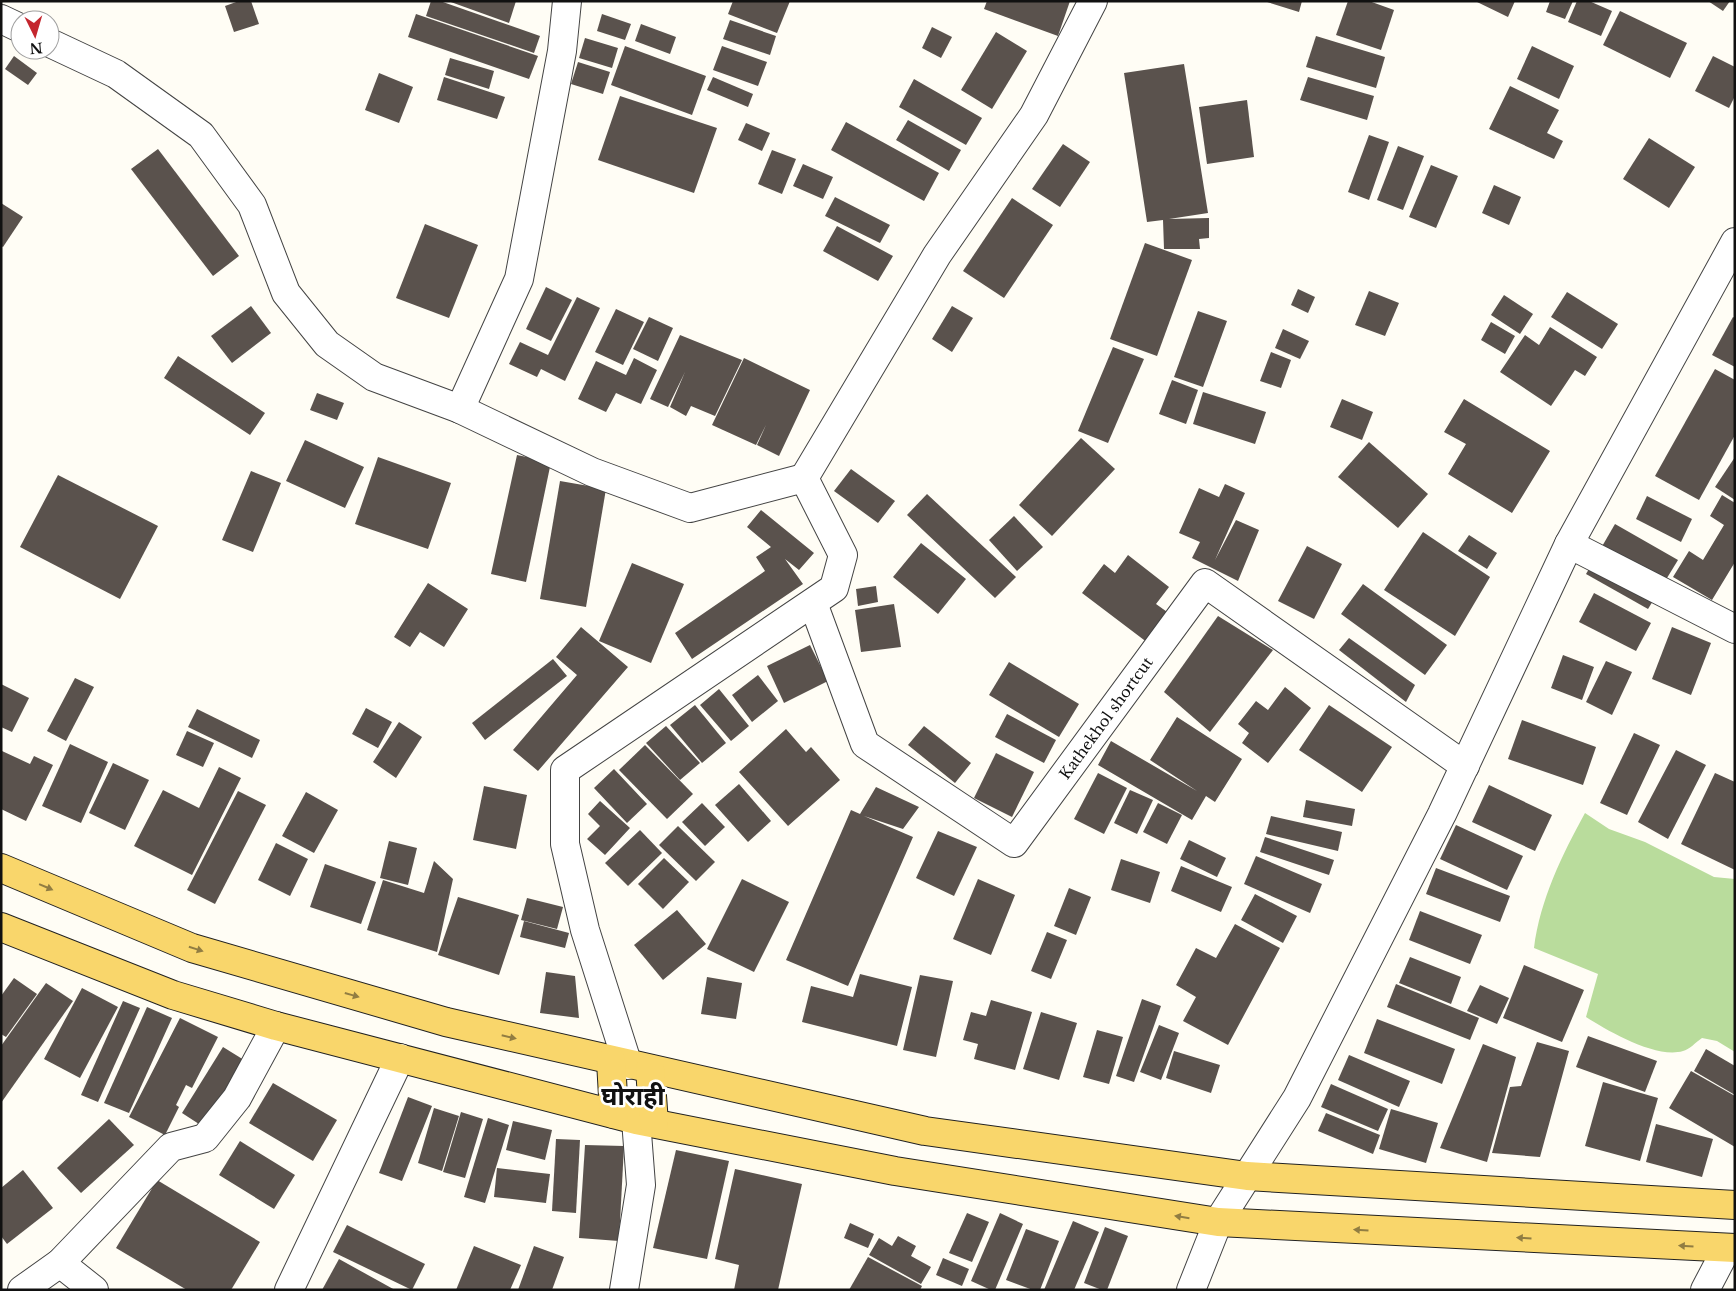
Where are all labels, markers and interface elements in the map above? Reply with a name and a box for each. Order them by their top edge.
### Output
north arrow [10,10,60,60]
text: N [29,38,43,57]
street label: Kathekhol shortcut [1055,653,1157,783]
one-way arrow [39,883,53,891]
one-way arrow [189,945,204,953]
one-way arrow [345,991,360,999]
one-way arrow [501,1033,516,1041]
district label: घोराही [601,1081,665,1112]
one-way arrow [1174,1212,1190,1220]
one-way arrow [1353,1225,1369,1233]
one-way arrow [1516,1233,1532,1241]
one-way arrow [1678,1241,1694,1249]

